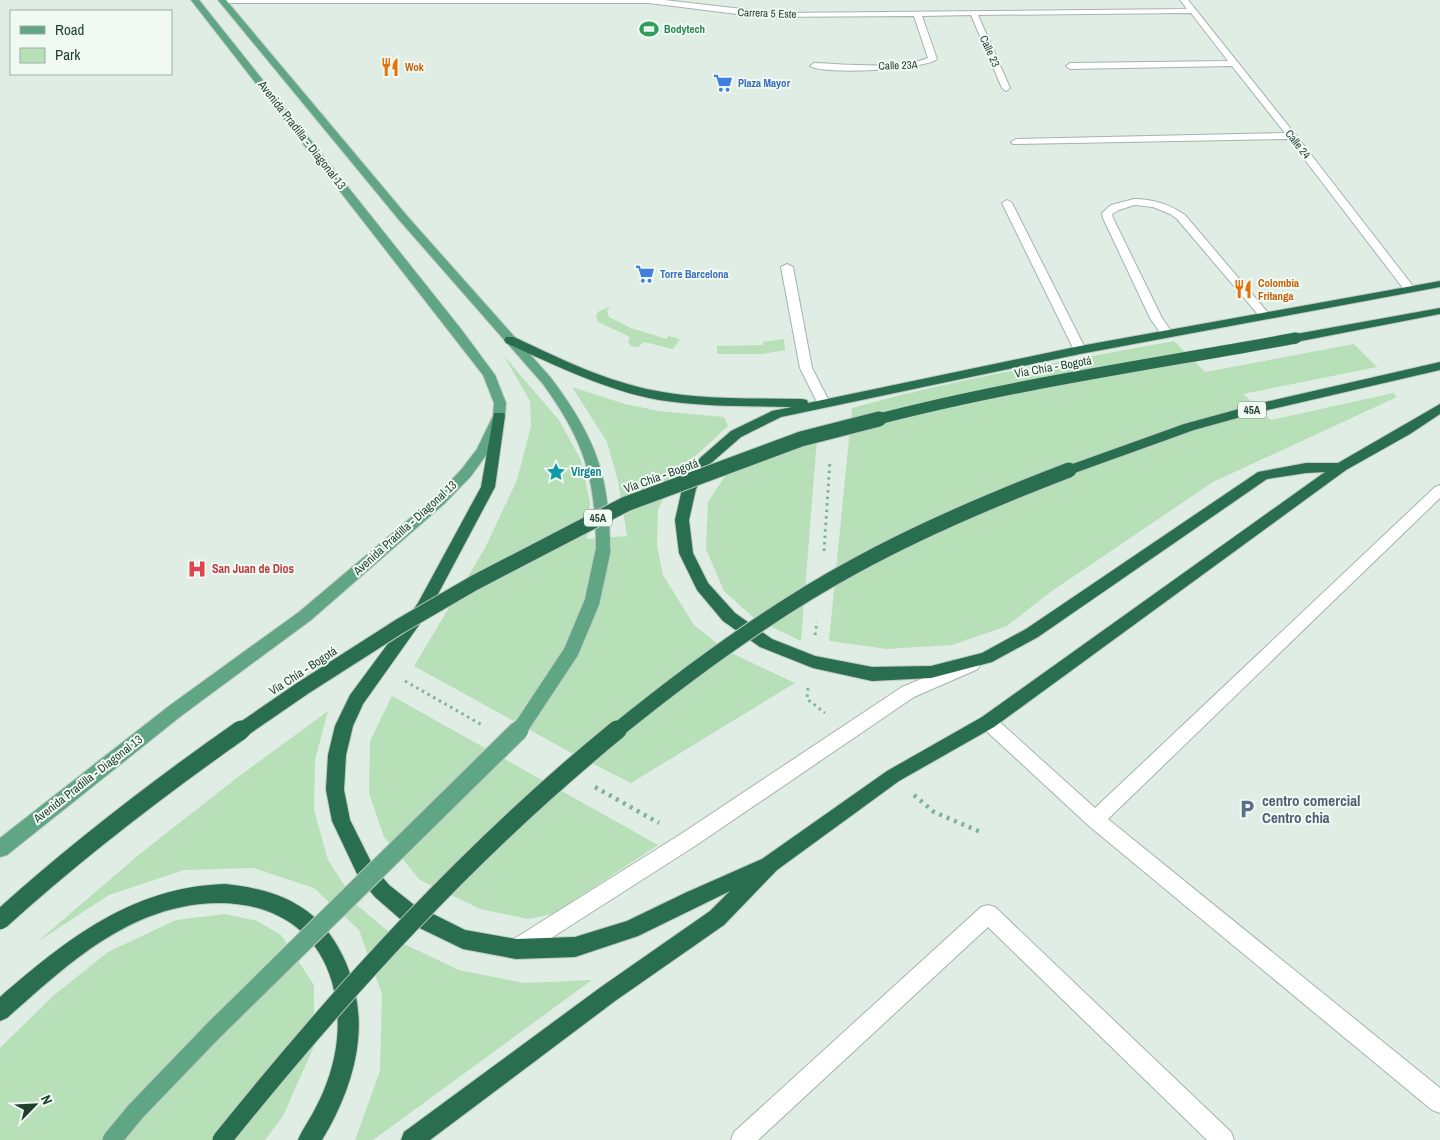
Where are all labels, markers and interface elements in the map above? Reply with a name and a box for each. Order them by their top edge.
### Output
street label: Carrera 5 Este [737,5,797,21]
legend [10,10,172,75]
sports icon: Bodytech [638,18,660,40]
text: Road [55,19,84,40]
place label: Bodytech [664,22,705,36]
street label: Calle 23 [977,33,1003,69]
text: Park [55,44,81,65]
restaurant icon: Wok [379,56,401,78]
street label: Calle 23A [878,57,919,73]
place label: Wok [405,60,425,74]
supermarket icon: Plaza Mayor [712,72,734,94]
place label: Plaza Mayor [738,76,791,90]
street label: Avenida Pradilla - Diagonal 13 [254,77,350,193]
street label: Calle 24 [1282,127,1314,161]
supermarket icon: Torre Barcelona [634,263,656,285]
place label: Torre Barcelona [660,267,729,281]
place label: Colombia Fritanga [1258,276,1299,303]
restaurant icon: Colombia Fritanga [1232,278,1254,300]
street label: Vía Chía - Bogotá [1013,352,1093,382]
road number: 45A [1238,402,1266,418]
street label: Vía Chía - Bogotá [622,455,701,497]
place icon: Virgen [545,461,567,483]
place label: Virgen [571,464,601,480]
street label: Avenida Pradilla - Diagonal 13 [349,477,460,579]
road number: 45A [584,509,612,526]
hospital icon: San Juan de Dios [186,558,208,580]
place label: San Juan de Dios [212,561,295,577]
street label: Vía Chía - Bogotá [266,643,341,699]
street label: Avenida Pradilla - Diagonal 13 [30,731,146,827]
place label: centro comercial Centro chia [1262,790,1360,828]
parking icon: centro comercial Centro chia [1236,798,1258,820]
north arrow [10,1080,60,1130]
text: N [37,1092,57,1107]

